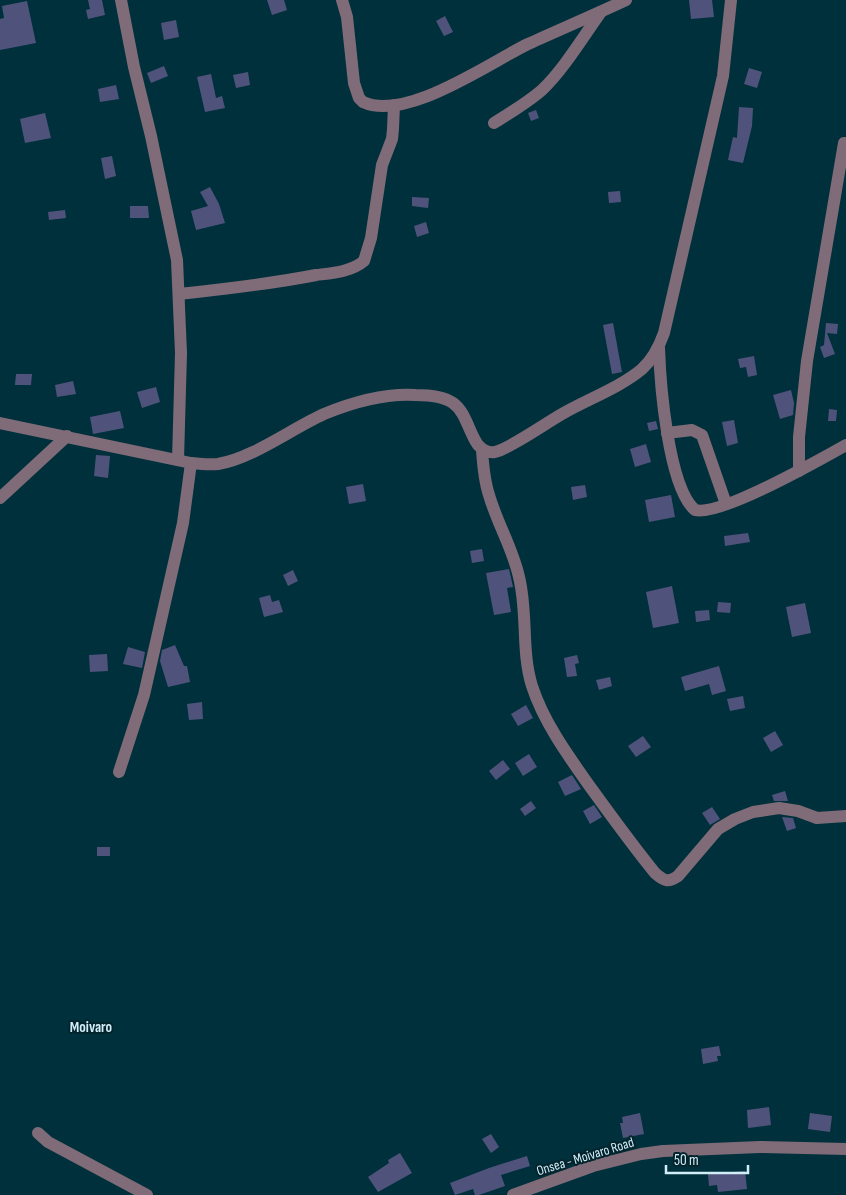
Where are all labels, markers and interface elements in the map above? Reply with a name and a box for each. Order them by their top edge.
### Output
district label: Moivaro [70,1018,112,1037]
street label: Onsea - Moivaro Road [534,1134,636,1179]
scale bar [666,1142,748,1174]
text: 50 m [674,1151,699,1170]

